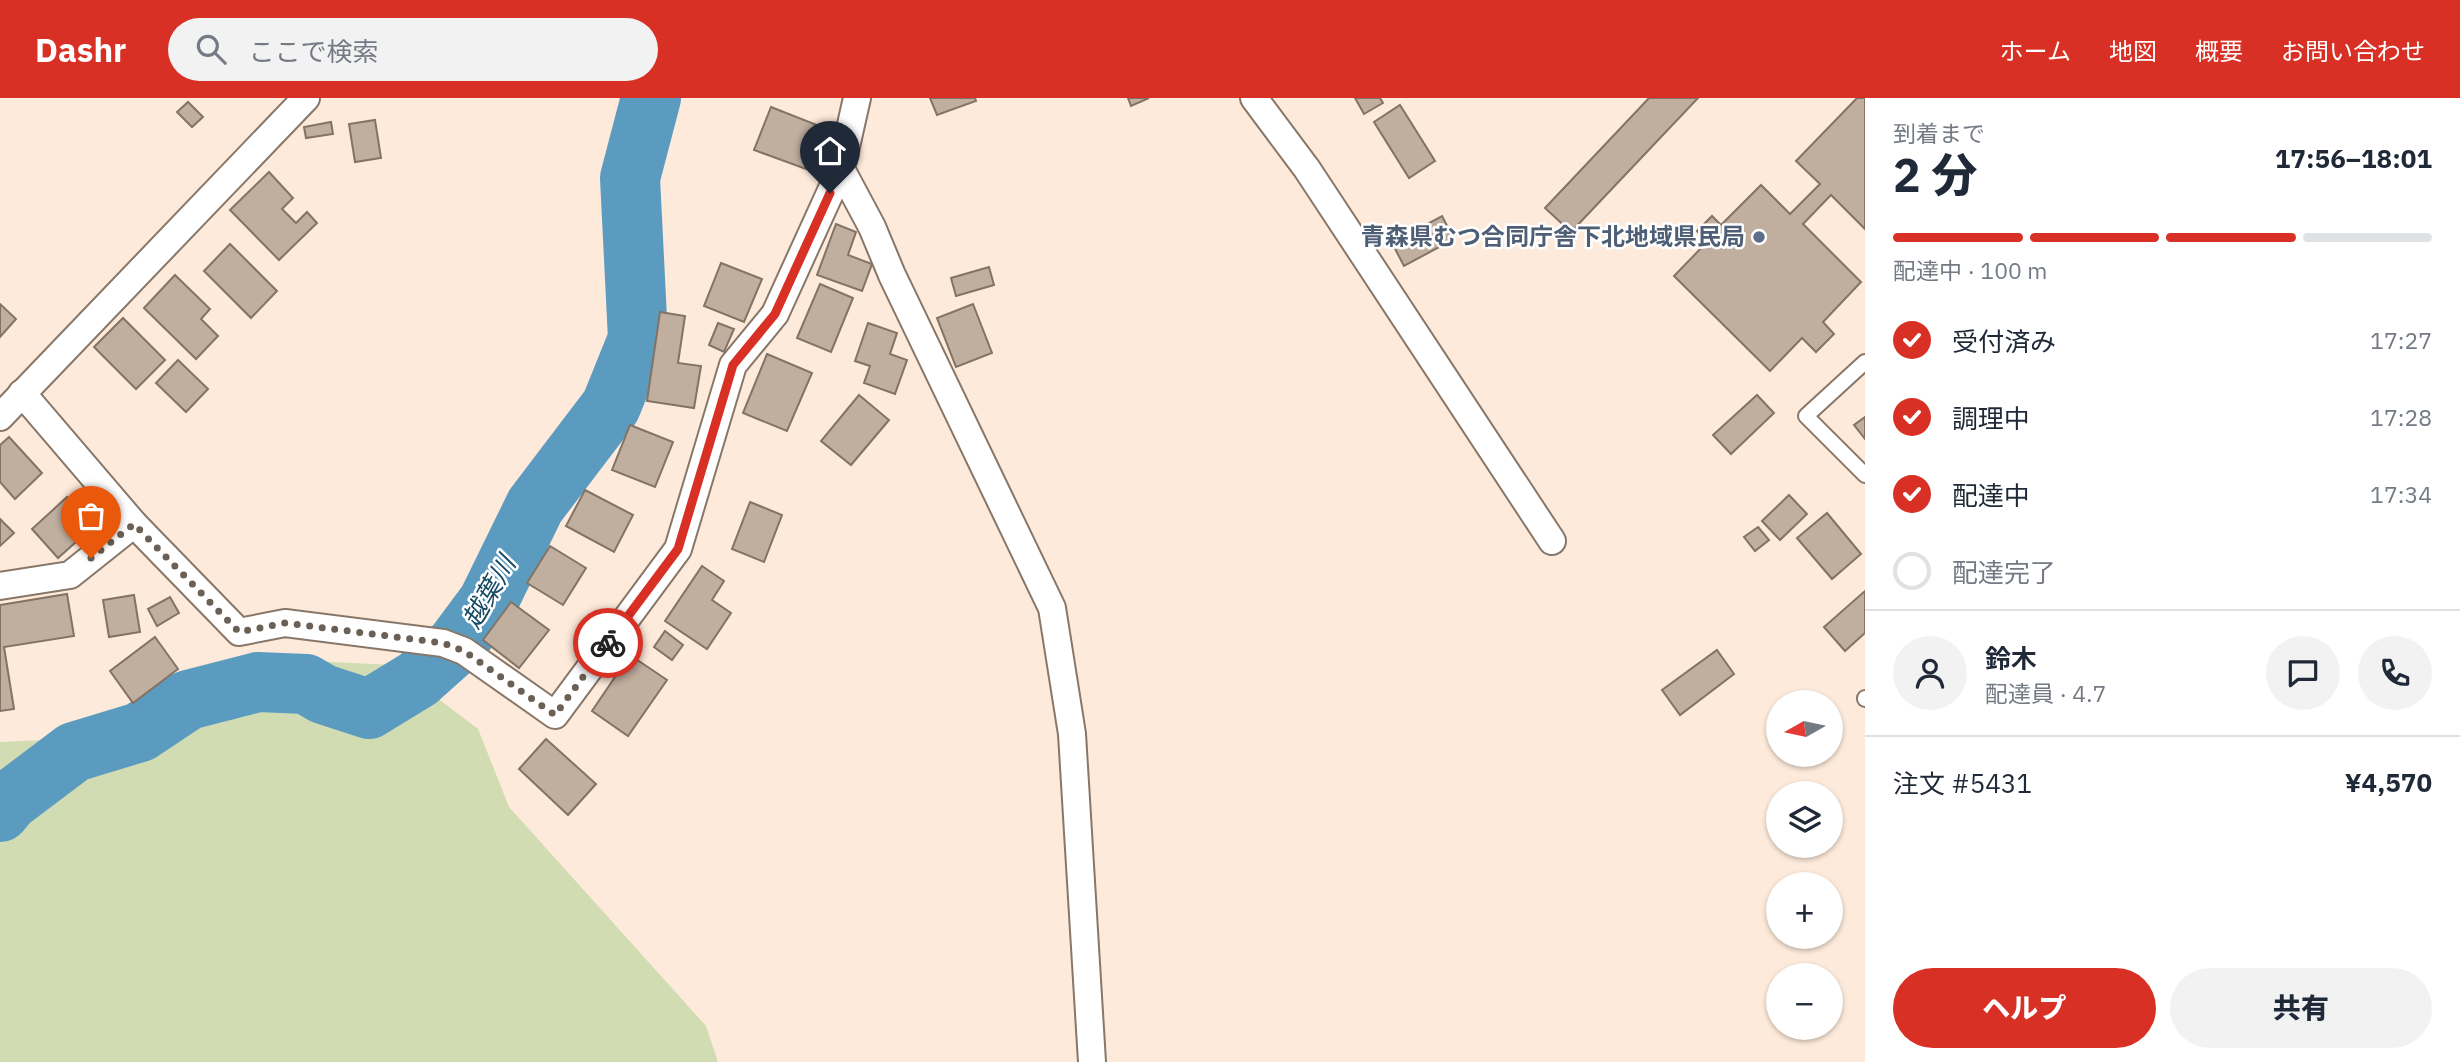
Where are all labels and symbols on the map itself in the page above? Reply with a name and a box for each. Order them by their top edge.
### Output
pin [800,121,860,193]
place label: 青森県むつ合同庁舎下北地域県民局 [1361,220,1745,252]
marker: 青森県むつ合同庁舎下北地域県民局 [1751,229,1767,245]
pin [61,486,121,558]
water label: 越葉川 [454,547,524,634]
courier [573,608,643,678]
north arrow [1766,690,1843,766]

